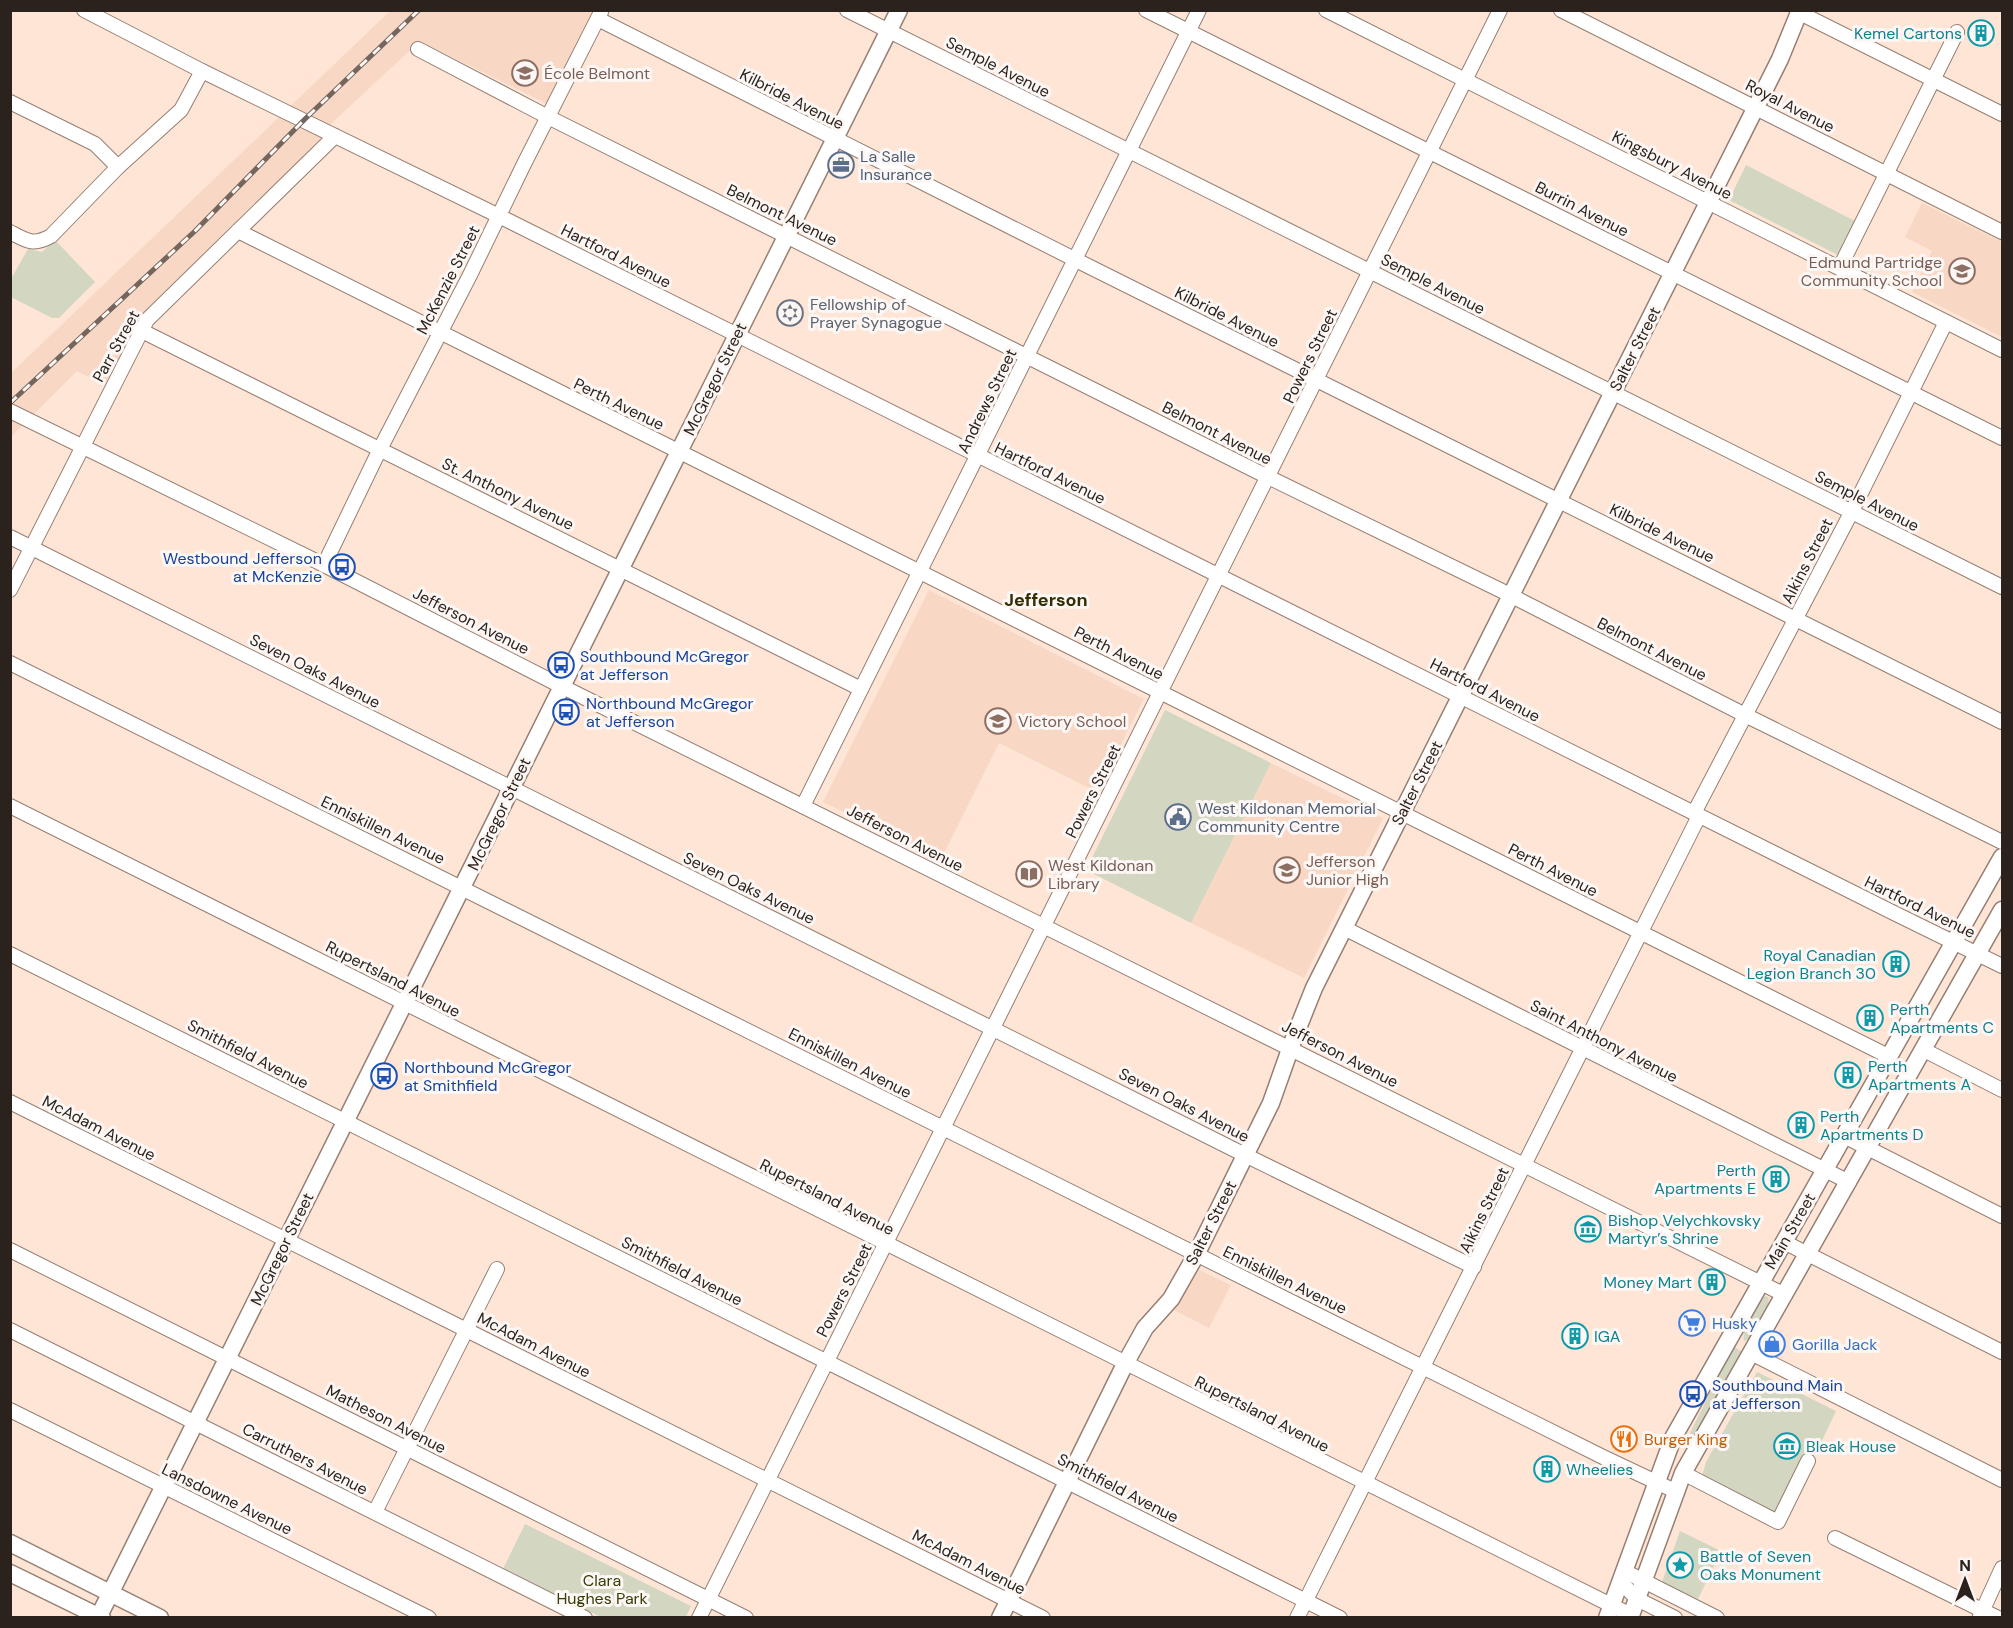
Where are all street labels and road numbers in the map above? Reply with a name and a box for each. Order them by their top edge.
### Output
street label: Semple Avenue [942,32,1054,102]
street label: Kilbride Avenue [736,64,848,134]
street label: Royal Avenue [1742,75,1838,137]
street label: Kingsbury Avenue [1608,126,1736,204]
street label: Burrin Avenue [1532,176,1632,242]
street label: Belmont Avenue [723,179,841,251]
street label: Hartford Avenue [557,219,675,293]
street label: McKenzie Street [412,222,484,338]
street label: Semple Avenue [1377,249,1489,319]
street label: Kilbride Avenue [1171,282,1283,352]
street label: Salter Street [1605,303,1665,395]
street label: Powers Street [1278,305,1342,407]
street label: Parr Street [88,306,144,386]
street label: McGregor Street [679,319,751,439]
street label: Andrews Street [953,345,1021,457]
street label: Perth Avenue [570,373,668,435]
street label: Belmont Avenue [1159,396,1275,470]
street label: Hartford Avenue [991,437,1109,509]
street label: St. Anthony Avenue [439,453,577,535]
street label: Semple Avenue [1811,466,1923,536]
street label: Kilbride Avenue [1606,499,1718,567]
street label: Aikins Street [1776,515,1838,607]
street label: Jefferson Avenue [409,583,533,659]
street label: Belmont Avenue [1594,612,1710,686]
street label: Perth Avenue [1071,621,1167,685]
street label: Seven Oaks Avenue [246,629,384,713]
street label: Hartford Avenue [1426,653,1544,727]
street label: Salter Street [1387,737,1447,829]
street label: Powers Street [1060,741,1126,841]
street label: McGregor Street [463,754,535,874]
street label: Enniskillen Avenue [318,791,448,869]
street label: Jefferson Avenue [843,800,967,876]
street label: Perth Avenue [1505,838,1601,902]
street label: Seven Oaks Avenue [680,847,818,929]
street label: Hartford Avenue [1861,871,1979,943]
street label: Rupertsland Avenue [322,936,464,1022]
street label: Saint Anthony Avenue [1527,995,1681,1087]
street label: Smithfield Avenue [184,1014,312,1094]
street label: Jefferson Avenue [1278,1016,1402,1092]
street label: Enniskillen Avenue [785,1023,915,1103]
street label: Seven Oaks Avenue [1115,1063,1253,1147]
street label: McAdam Avenue [39,1090,159,1166]
street label: Rupertsland Avenue [756,1154,898,1240]
street label: Aikins Street [1454,1164,1514,1256]
street label: Salter Street [1181,1177,1241,1269]
street label: McGregor Street [246,1189,318,1309]
street label: Main Street [1760,1189,1820,1273]
street label: Smithfield Avenue [618,1231,746,1311]
street label: Powers Street [811,1240,877,1340]
street label: Enniskillen Avenue [1220,1241,1350,1319]
street label: McAdam Avenue [474,1307,594,1383]
street label: Rupertsland Avenue [1191,1371,1333,1457]
street label: Matheson Avenue [323,1380,449,1458]
street label: Carruthers Avenue [239,1418,371,1500]
street label: Smithfield Avenue [1054,1448,1182,1528]
street label: Lansdowne Avenue [158,1458,296,1540]
street label: McAdam Avenue [909,1524,1029,1600]

